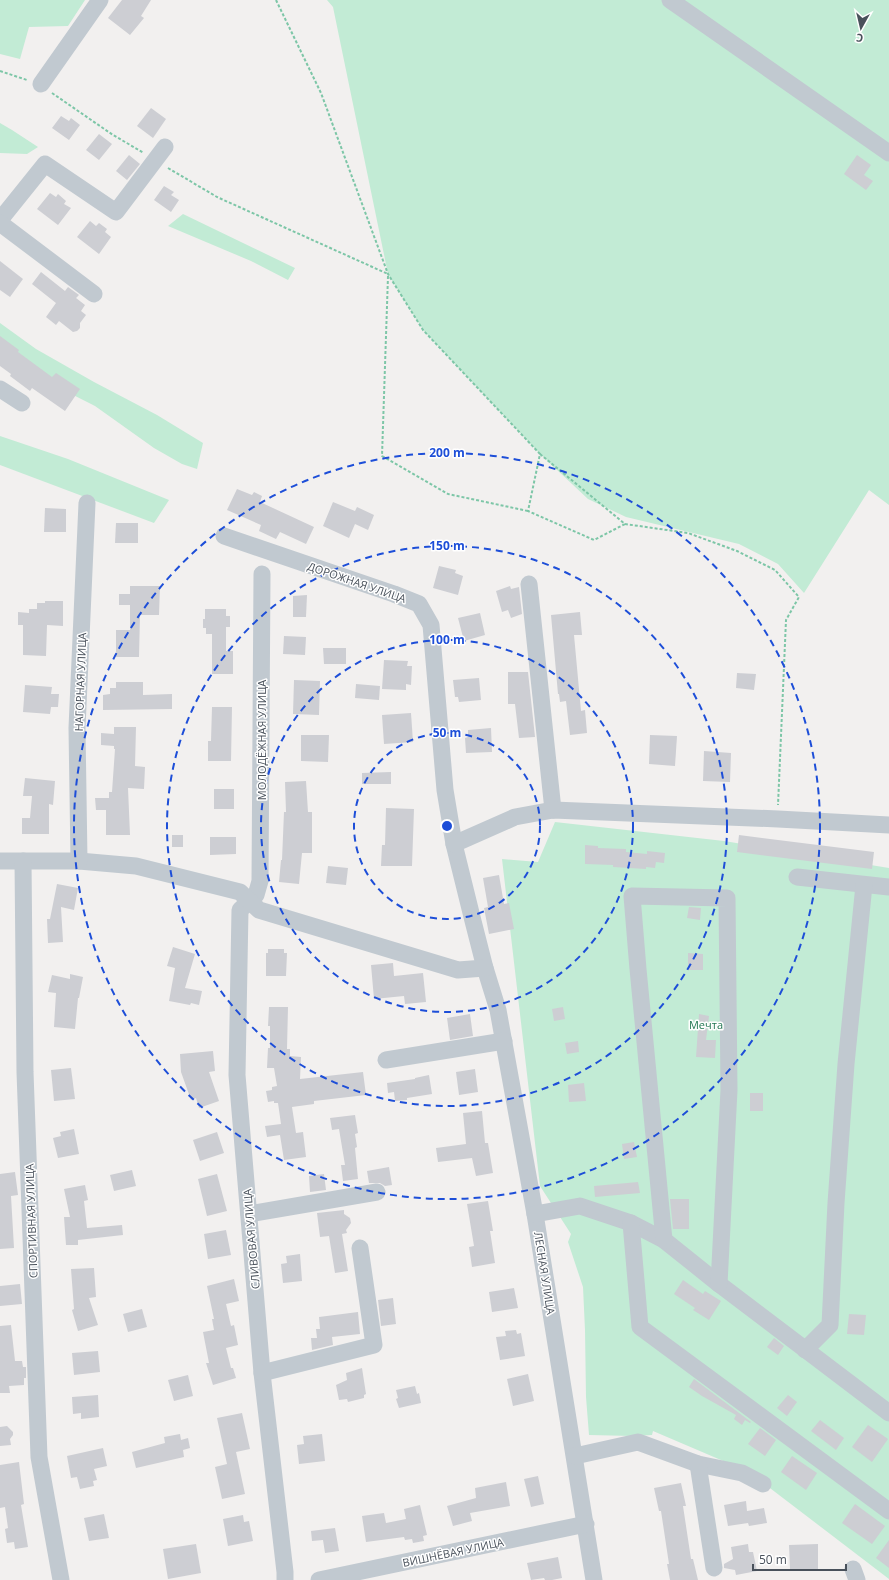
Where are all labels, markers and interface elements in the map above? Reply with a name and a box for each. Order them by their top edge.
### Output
north arrow [841,8,881,48]
text: С [855,30,864,46]
text: 200 m [429,444,465,461]
text: 150 m [429,537,465,554]
street label: ДОРОЖНАЯ УЛИЦА [306,558,408,606]
text: 100 m [429,631,465,648]
street label: НАГОРНАЯ УЛИЦА [71,632,89,732]
street label: МОЛОДЁЖНАЯ УЛИЦА [254,680,269,800]
text: 50 m [433,724,461,741]
centre of rings [440,819,454,833]
park label: Мечта [689,1017,723,1032]
street label: СПОРТИВНАЯ УЛИЦА [22,1163,40,1278]
street label: СЛИВОВАЯ УЛИЦА [239,1188,263,1290]
street label: ЛЕСНАЯ УЛИЦА [531,1231,559,1316]
street label: ВИШНЁВАЯ УЛИЦА [401,1534,505,1570]
scale bar [753,1546,846,1572]
text: 50 m [759,1551,787,1568]

